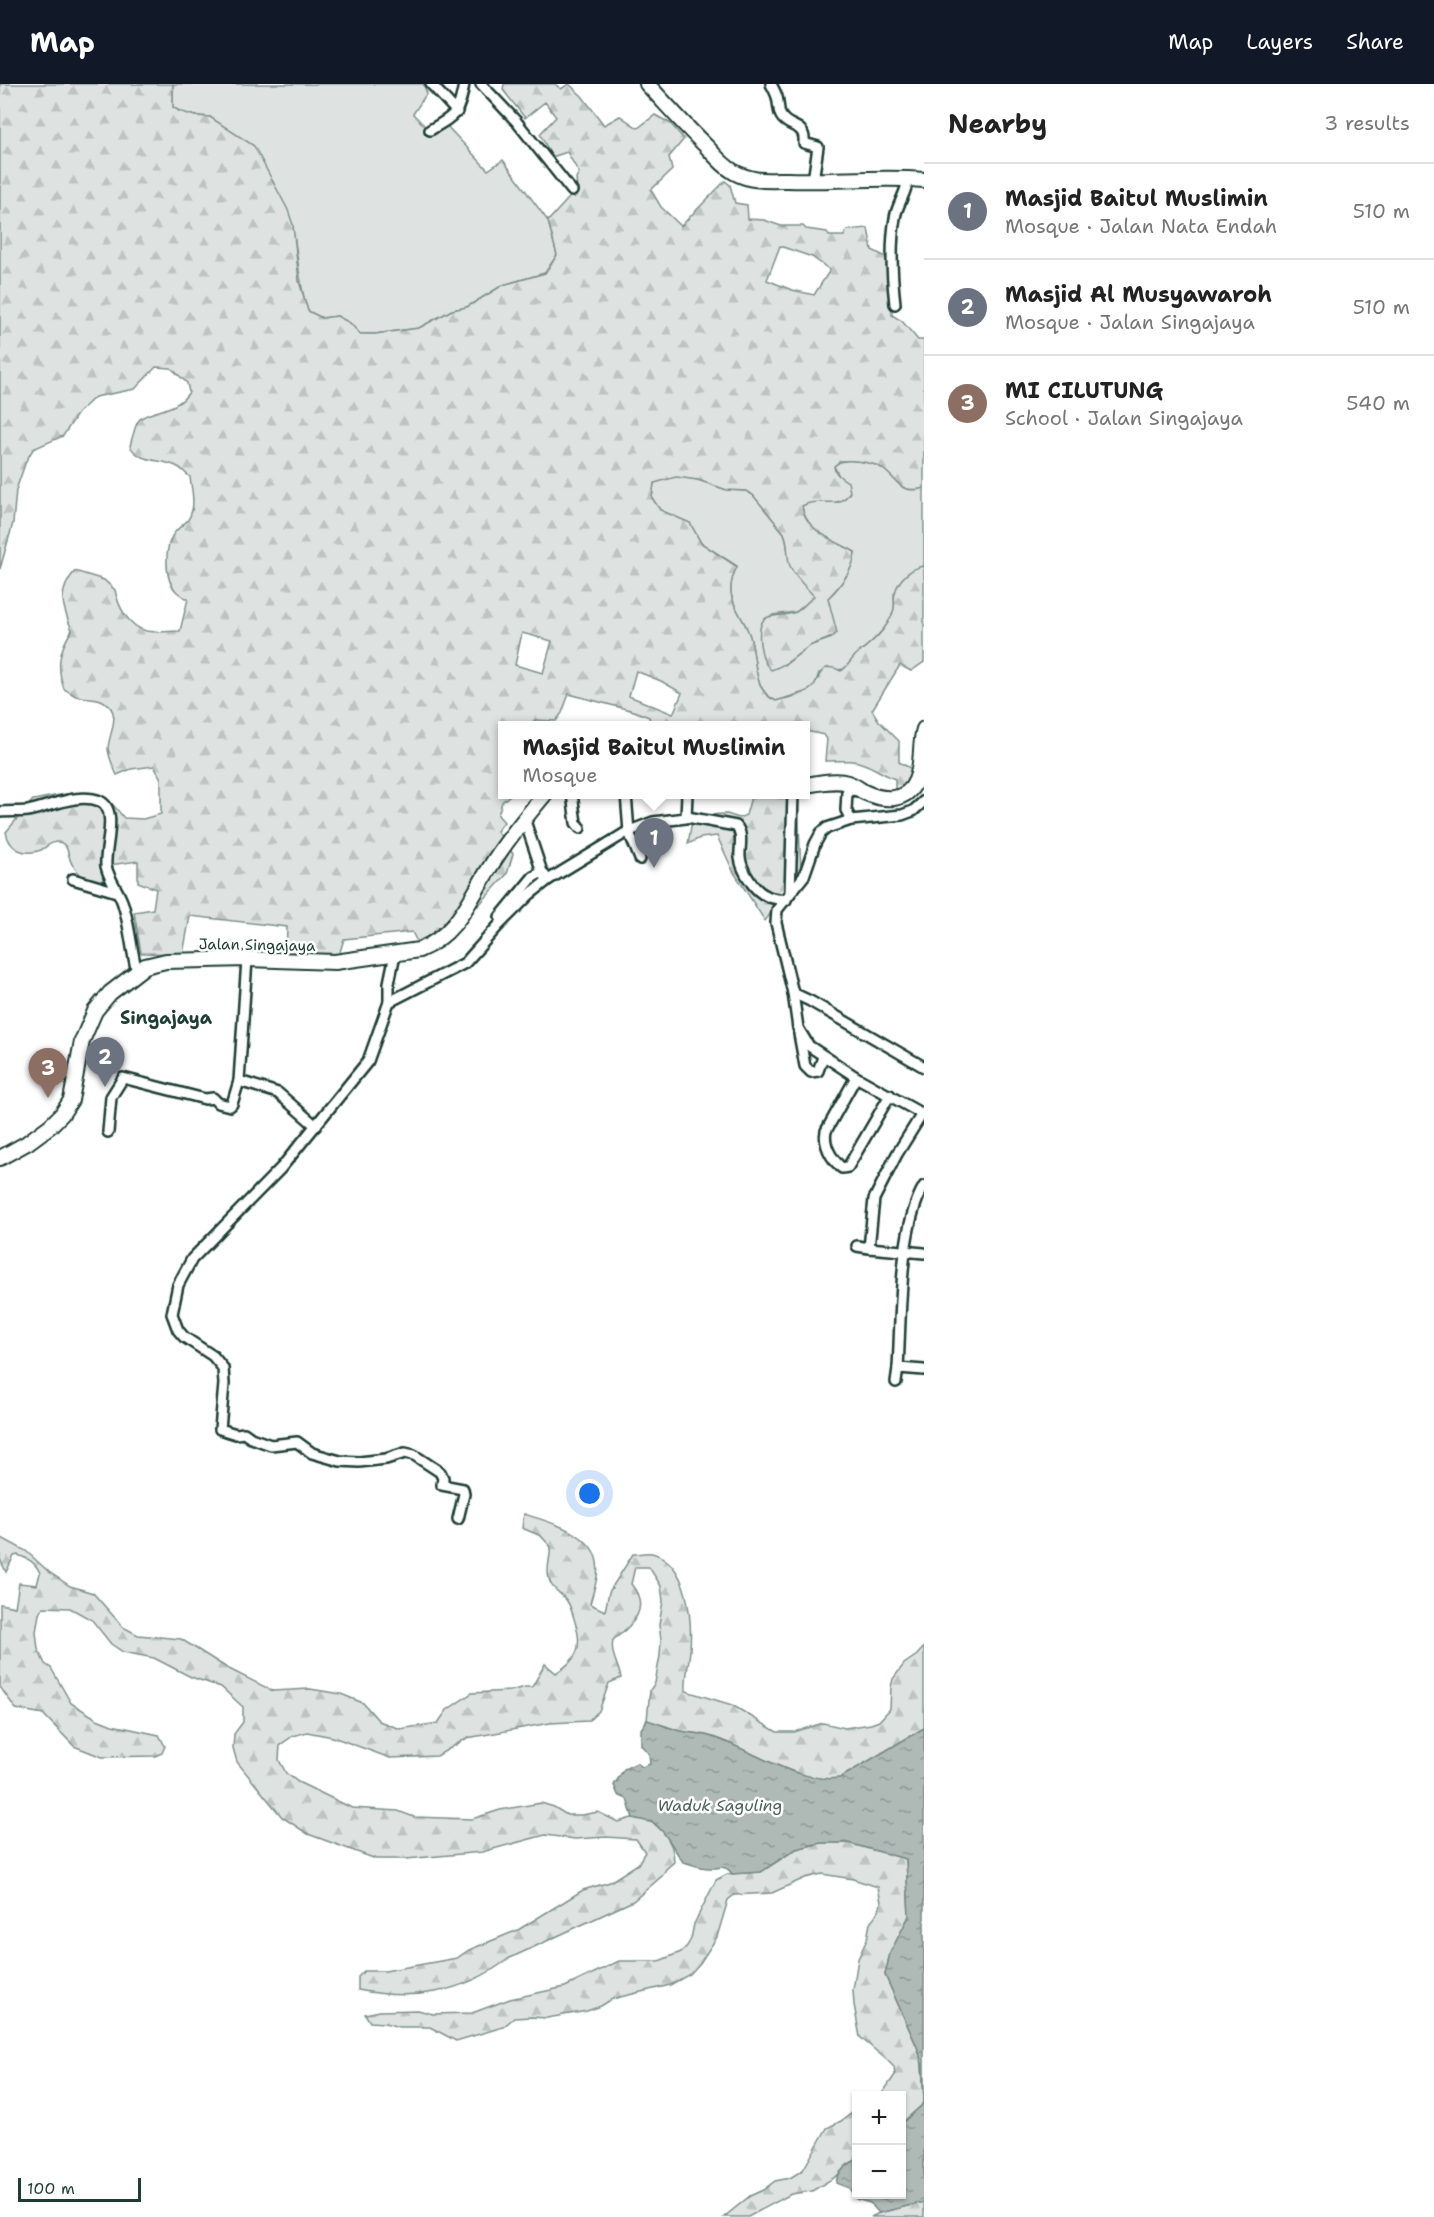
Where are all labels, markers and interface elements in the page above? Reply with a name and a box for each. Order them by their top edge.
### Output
text: Map [30,23,95,61]
text: Map [1168,28,1213,56]
text: Layers [1246,28,1313,56]
text: Share [1346,28,1404,56]
text: Nearby [948,106,1047,141]
text: 3 results [1324,110,1410,136]
text: Masjid Baitul Muslimin [1005,184,1268,213]
text: 1 [963,198,972,224]
text: 510 m [1353,198,1410,224]
text: Mosque · Jalan Nata Endah [1005,213,1277,239]
text: Masjid Al Musyawaroh [1005,280,1272,309]
text: 2 [961,294,975,320]
text: 510 m [1353,294,1410,320]
text: Mosque · Jalan Singajaya [1005,309,1255,335]
text: MI CILUTUNG [1005,376,1163,405]
text: 3 [961,390,975,416]
text: 540 m [1346,390,1410,416]
text: School · Jalan Singajaya [1005,405,1243,431]
popup [498,721,810,799]
text: Masjid Baitul Muslimin [523,733,785,762]
text: Mosque [523,762,598,788]
pin: 1 [634,818,674,868]
street label: Jalan Singajaya [198,934,316,956]
district label: Singajaya [120,1006,213,1030]
pin: 2 [86,1038,124,1087]
pin: 3 [28,1048,68,1098]
your location [575,1479,604,1508]
water label: Waduk Saguling [658,1795,782,1816]
map controls [852,2091,906,2199]
button: + [852,2091,906,2145]
button: − [852,2145,906,2199]
scale bar [18,2175,141,2202]
text: 100 m [27,2178,75,2199]

